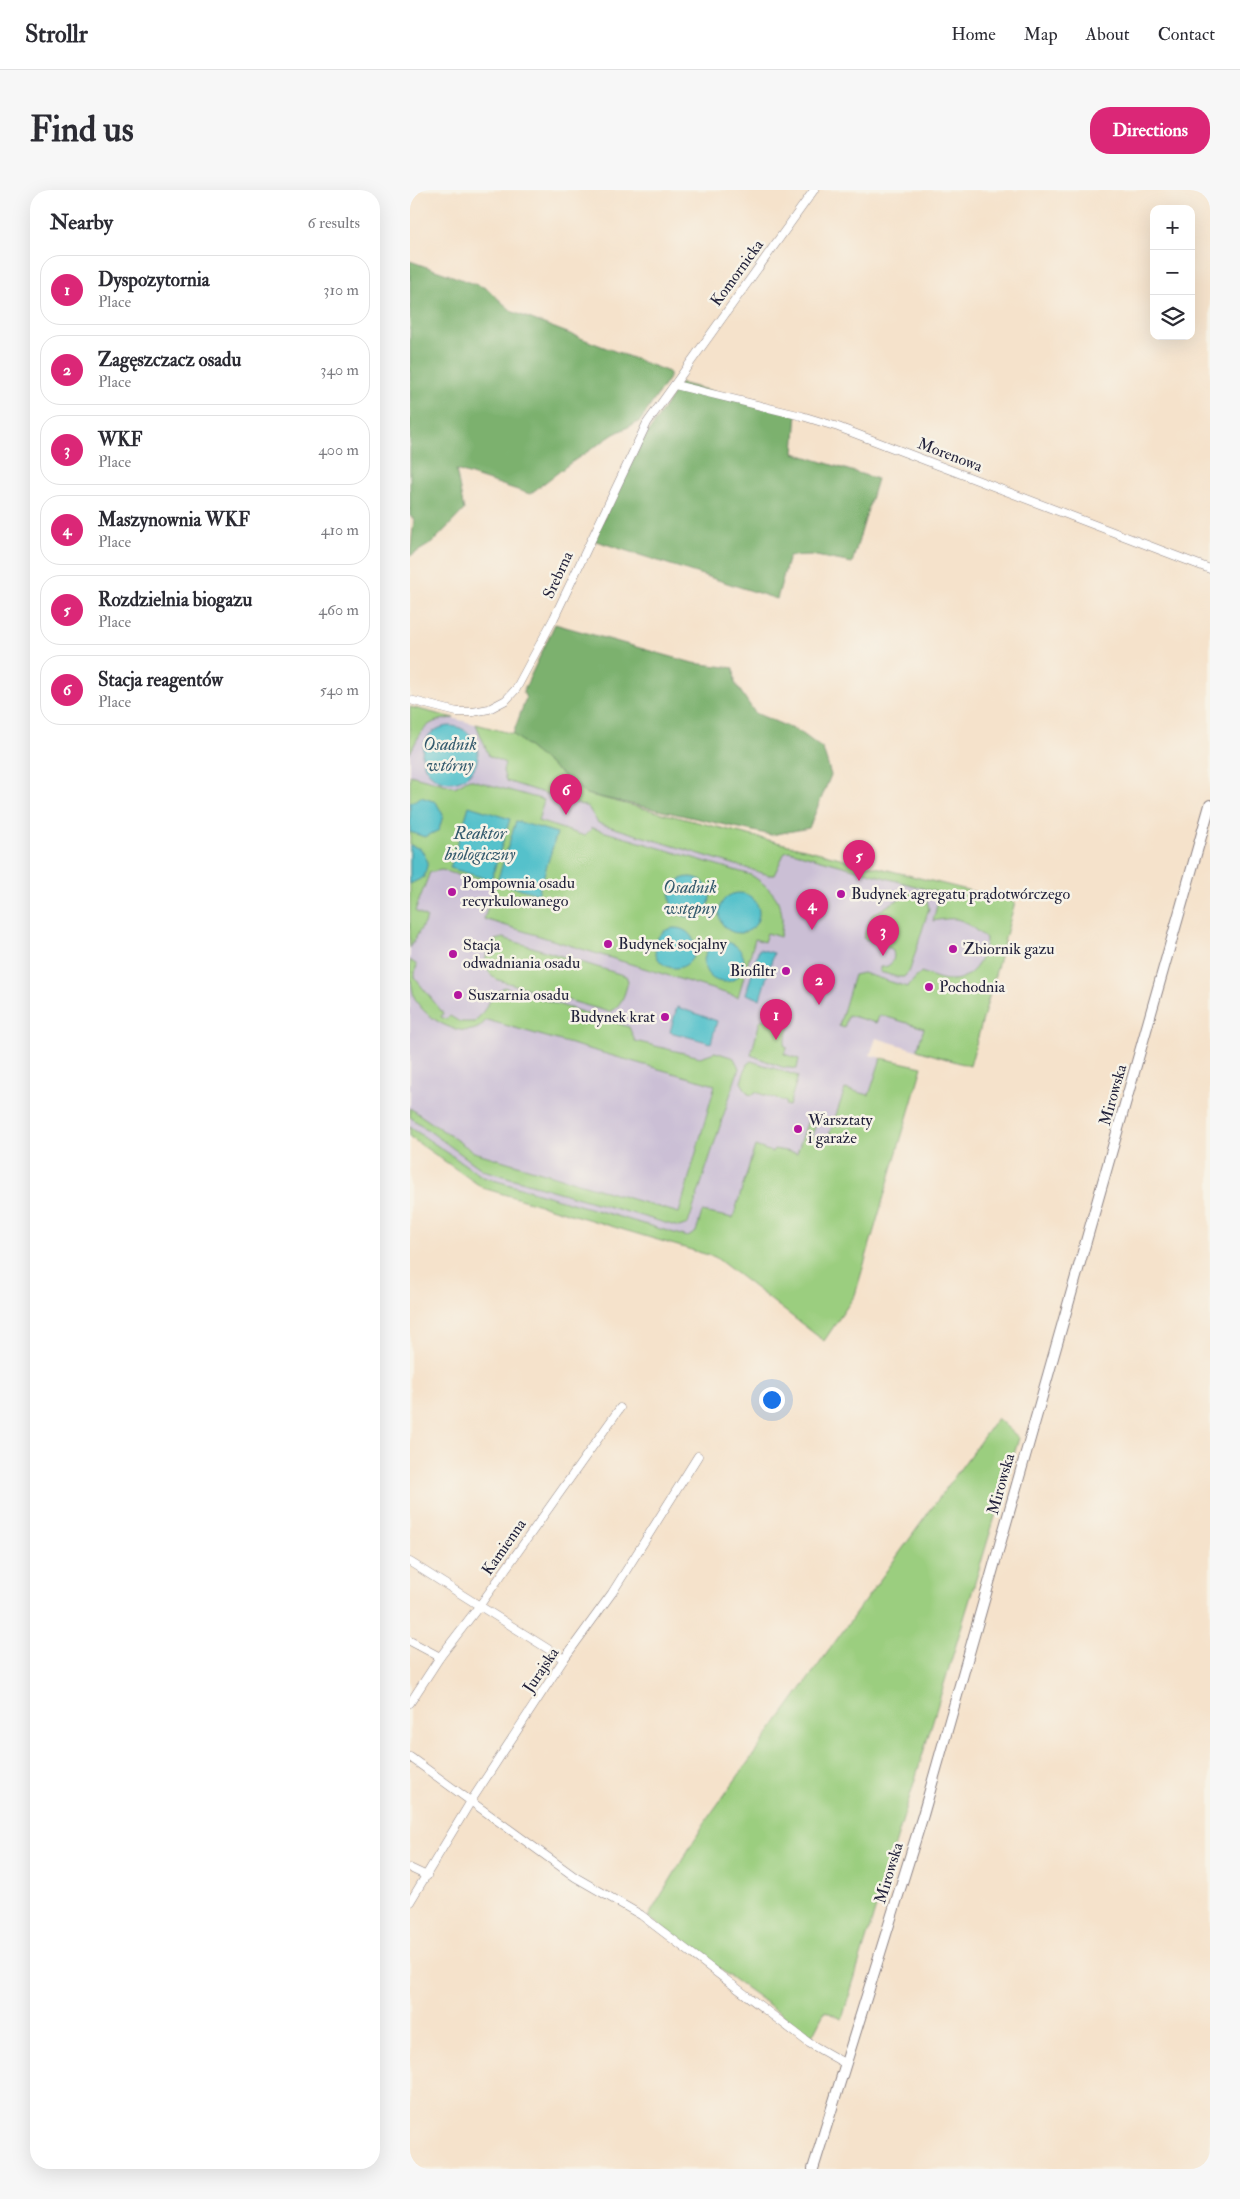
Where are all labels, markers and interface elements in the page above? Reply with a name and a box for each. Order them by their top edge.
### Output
text: Strollr [25,19,88,50]
text: Home [951,23,996,46]
text: Map [1024,23,1058,46]
text: About [1086,23,1130,46]
text: Contact [1158,23,1215,46]
button: Directions [1090,107,1210,154]
text: Find us [30,108,134,152]
map controls [1150,205,1195,340]
button: + [1150,205,1195,250]
text: Nearby [50,209,113,236]
text: 6 results [308,213,360,233]
street label: Komornicka [706,235,768,310]
button: − [1150,250,1195,295]
text: Dyspozytornia [98,268,210,292]
text: 1 [64,280,70,300]
text: 310 m [323,280,359,300]
text: Place [98,292,131,312]
button: layers [1150,295,1195,340]
text: Zagęszczacz osadu [98,348,241,372]
text: 2 [63,360,71,380]
text: 340 m [320,360,359,380]
text: Place [98,372,131,392]
text: WKF [98,428,143,452]
street label: Morenowa [915,434,986,477]
text: 3 [64,440,70,460]
text: 400 m [318,440,359,460]
text: Place [98,452,131,472]
text: Maszynownia WKF [98,508,250,532]
text: 4 [63,520,71,540]
text: 410 m [321,520,359,540]
text: Place [98,532,131,552]
street label: Srebrna [538,548,578,602]
text: Rozdzielnia biogazu [98,588,252,612]
text: 5 [63,600,71,620]
text: 460 m [318,600,359,620]
text: Place [98,612,131,632]
text: Stacja reagentów [98,668,223,692]
text: 6 [63,680,71,700]
text: 540 m [320,680,359,700]
text: Place [98,692,131,712]
water label: Osadnik wtórny [423,733,477,777]
pin: 6 [550,774,582,815]
water label: Reaktor biologiczny [444,822,516,866]
pin: 5 [843,840,875,881]
place label: Pompownia osadu recyrkulowanego [462,873,575,911]
water label: Osadnik wstępny [663,876,717,920]
place label: Budynek agregatu prądotwórczego [851,884,1070,905]
marker: Pompownia osadu recyrkulowanego [446,886,458,898]
marker: Budynek agregatu prądotwórczego [835,888,847,900]
pin: 4 [796,889,828,930]
pin: 3 [867,915,899,956]
place label: Budynek socjalny [618,934,728,954]
place label: Stacja odwadniania osadu [463,935,580,973]
marker: Budynek socjalny [602,938,614,950]
place label: Zbiornik gazu [963,939,1055,959]
marker: Zbiornik gazu [947,943,959,955]
marker: Stacja odwadniania osadu [447,948,459,960]
place label: Biofiltr [730,961,776,981]
pin: 2 [803,964,835,1005]
marker: Biofiltr [780,965,792,977]
place label: Pochodnia [939,977,1006,997]
marker: Pochodnia [923,981,935,993]
place label: Suszarnia osadu [468,985,569,1005]
marker: Suszarnia osadu [452,989,464,1001]
pin: 1 [760,999,792,1040]
place label: Budynek krat [570,1007,655,1027]
marker: Budynek krat [659,1011,671,1023]
street label: Mirowska [1095,1062,1131,1128]
place label: Warsztaty i garaże [807,1110,874,1148]
marker: Warsztaty i garaże [792,1123,804,1135]
your location [759,1387,785,1413]
street label: Mirowska [983,1451,1019,1517]
street label: Kamienna [477,1515,531,1579]
street label: Jurajska [518,1643,564,1698]
street label: Mirowska [870,1840,908,1906]

